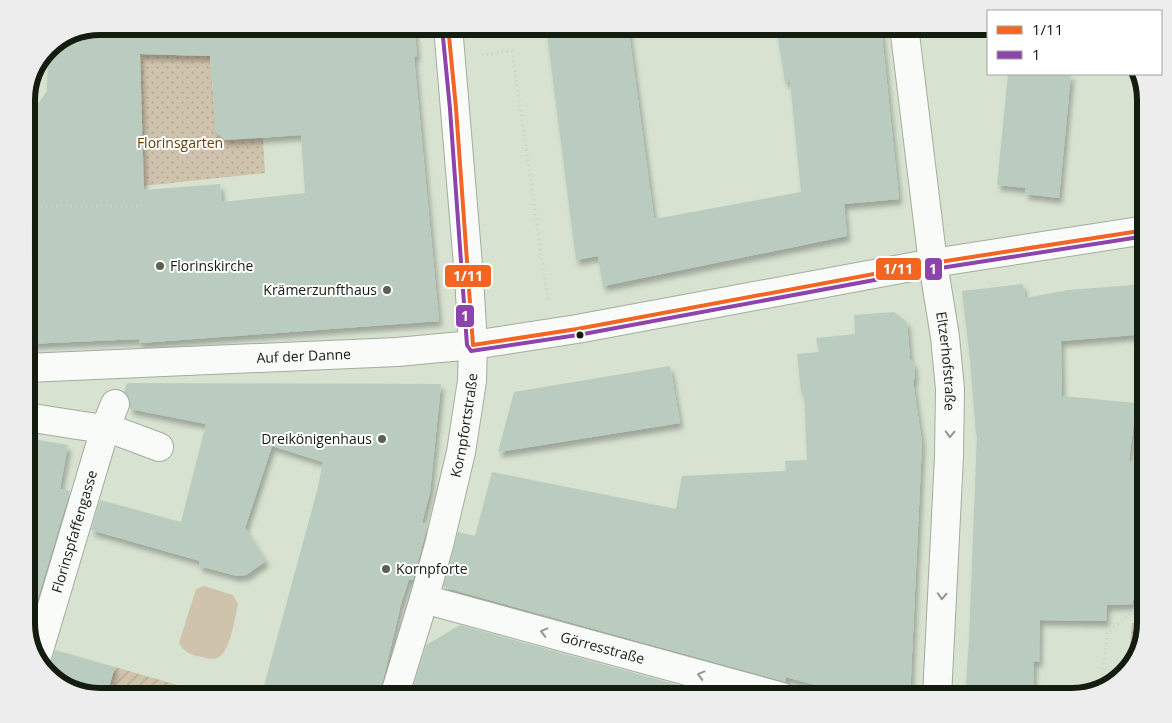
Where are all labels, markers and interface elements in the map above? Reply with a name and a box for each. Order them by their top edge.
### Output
legend [987,10,1162,75]
text: 1/11 [1032,19,1063,39]
text: 1 [1032,44,1041,64]
park label: Florinsgarten [137,133,223,152]
place label: Florinskirche [170,256,254,275]
line badge: 1/11 [875,257,922,281]
line badge: 1 [924,257,943,281]
text: 1/11 [883,259,913,278]
text: 1 [929,259,937,278]
marker: Florinskirche [154,260,166,272]
line badge: 1/11 [444,264,492,288]
text: 1/11 [453,266,483,285]
place label: Krämerzunfthaus [263,280,377,299]
marker: Krämerzunfthaus [381,284,393,296]
line badge: 1 [455,304,475,328]
text: 1 [461,306,469,325]
street label: Eltzerhofstraße [932,310,960,411]
unlabelled marker [575,330,585,340]
street label: Auf der Danne [256,344,352,367]
street label: Kornpfortstraße [445,373,481,479]
place label: Dreikönigenhaus [261,429,372,448]
one-way arrow [944,430,955,438]
marker: Dreikönigenhaus [376,433,388,445]
street label: Florinspfaffengasse [47,468,101,595]
place label: Kornpforte [396,559,468,578]
marker: Kornpforte [380,563,392,575]
one-way arrow [937,592,947,600]
one-way arrow [540,627,549,638]
street label: Görresstraße [558,627,647,668]
one-way arrow [697,670,706,680]

